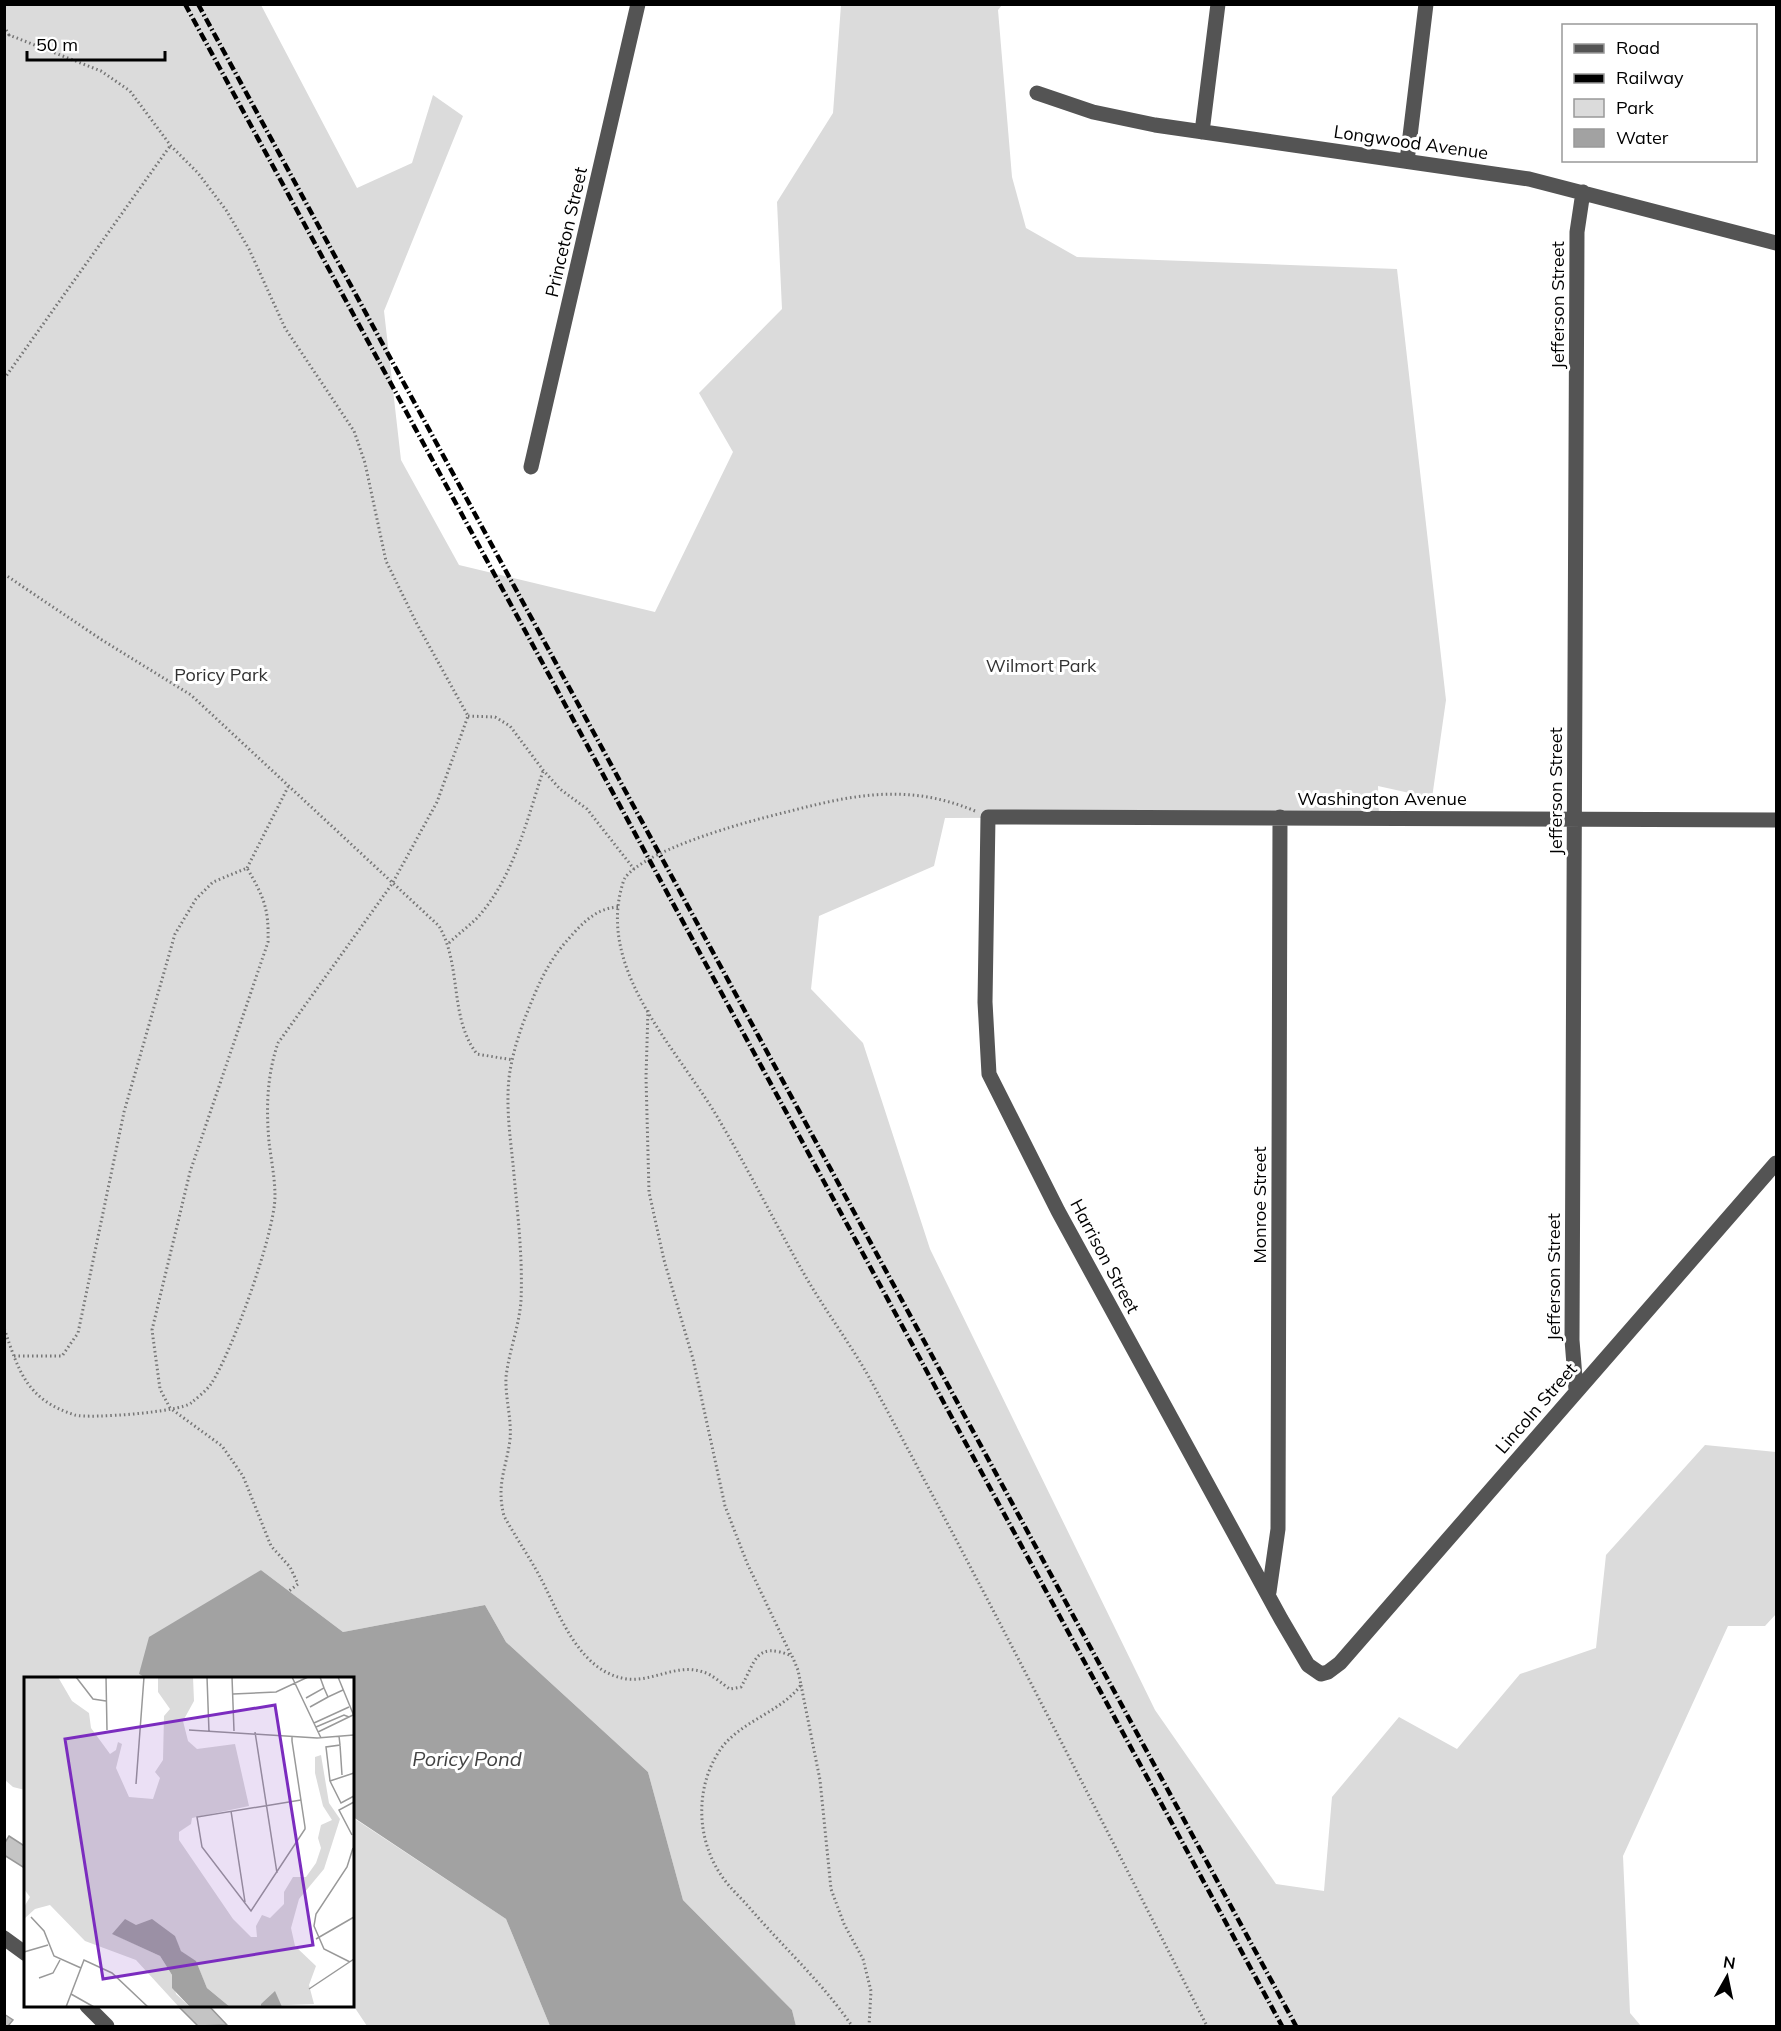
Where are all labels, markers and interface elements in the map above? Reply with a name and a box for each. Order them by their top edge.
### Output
scale bar [27,24,165,62]
legend [1562,24,1757,162]
text: 50 m [36,33,78,56]
text: Road [1616,36,1660,59]
text: Railway [1616,66,1684,89]
text: Park [1616,96,1655,119]
street label: Longwood Avenue [1332,120,1490,164]
text: Water [1616,126,1669,149]
street label: Princeton Street [540,165,592,299]
street label: Jefferson Street [1546,241,1569,369]
park label: Wilmort Park [986,654,1097,677]
park label: Poricy Park [174,663,268,686]
street label: Jefferson Street [1544,727,1567,855]
street label: Washington Avenue [1297,787,1467,810]
street label: Monroe Street [1248,1146,1271,1264]
street label: Harrison Street [1065,1195,1145,1317]
street label: Jefferson Street [1542,1213,1565,1341]
street label: Lincoln Street [1490,1358,1582,1458]
inset map [24,1677,354,2007]
water label: Poricy Pond [412,1746,522,1771]
north arrow [1697,1947,1757,2007]
text: N [1722,1951,1737,1973]

